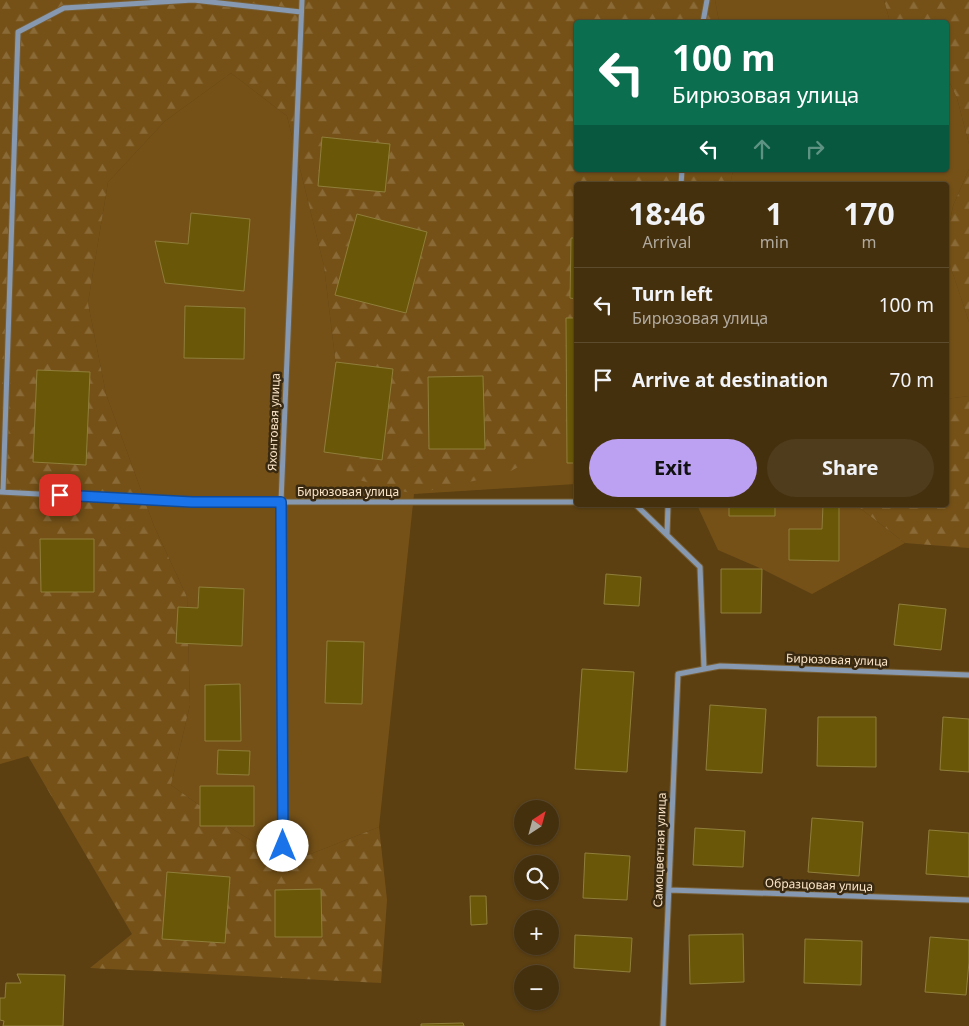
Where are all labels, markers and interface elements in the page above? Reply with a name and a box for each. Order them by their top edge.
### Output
text: 100 m [672,34,775,81]
icon: left [589,40,654,105]
text: Бирюзовая улица [672,79,859,109]
icon: left [695,135,723,163]
icon: ahead [748,135,776,163]
icon: right [801,135,829,163]
text: 18:46 [628,193,705,234]
text: 1 [766,193,783,234]
text: 170 [843,193,895,234]
text: Arrival [642,231,691,253]
text: min [760,231,789,253]
text: m [861,231,876,253]
text: Turn left [632,281,713,307]
icon: left [589,291,617,319]
text: 100 m [879,292,934,318]
text: Бирюзовая улица [632,307,768,329]
icon: arrive [589,366,617,394]
text: Arrive at destination [632,367,828,393]
text: 70 m [890,367,934,393]
street label: Яхонтовая улица [263,373,284,471]
button: Exit [589,439,757,497]
button: Share [767,439,934,497]
pin [39,474,81,516]
icon: arrive [46,481,74,509]
street label: Бирюзовая улица [297,483,399,500]
street label: Бирюзовая улица [786,649,888,670]
street label: Самоцветная улица [649,792,670,908]
north arrow [514,800,559,845]
map controls [514,800,559,1010]
position arrow [256,819,308,871]
button: search [514,855,559,900]
street label: Образцовая улица [765,874,873,895]
button: + [514,910,559,955]
button: − [514,965,559,1010]

